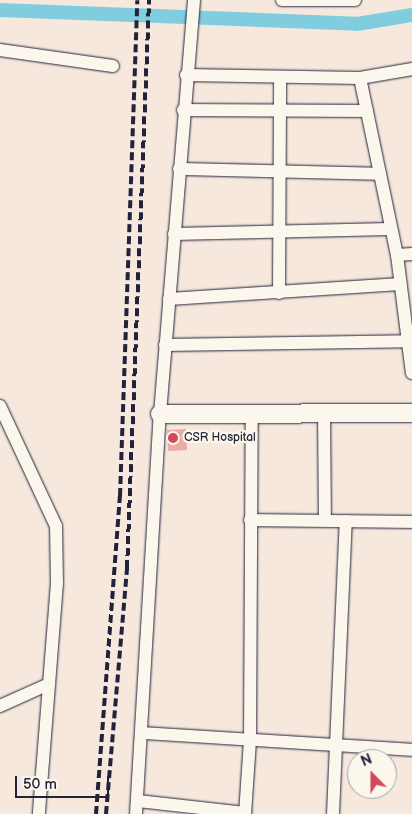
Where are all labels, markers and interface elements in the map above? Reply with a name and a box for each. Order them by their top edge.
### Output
marker: CSR Hospital [166,431,180,445]
place label: CSR Hospital [184,431,256,445]
north arrow [347,749,397,799]
text: N [359,751,375,770]
scale bar [18,766,111,798]
text: 50 m [23,775,57,794]

